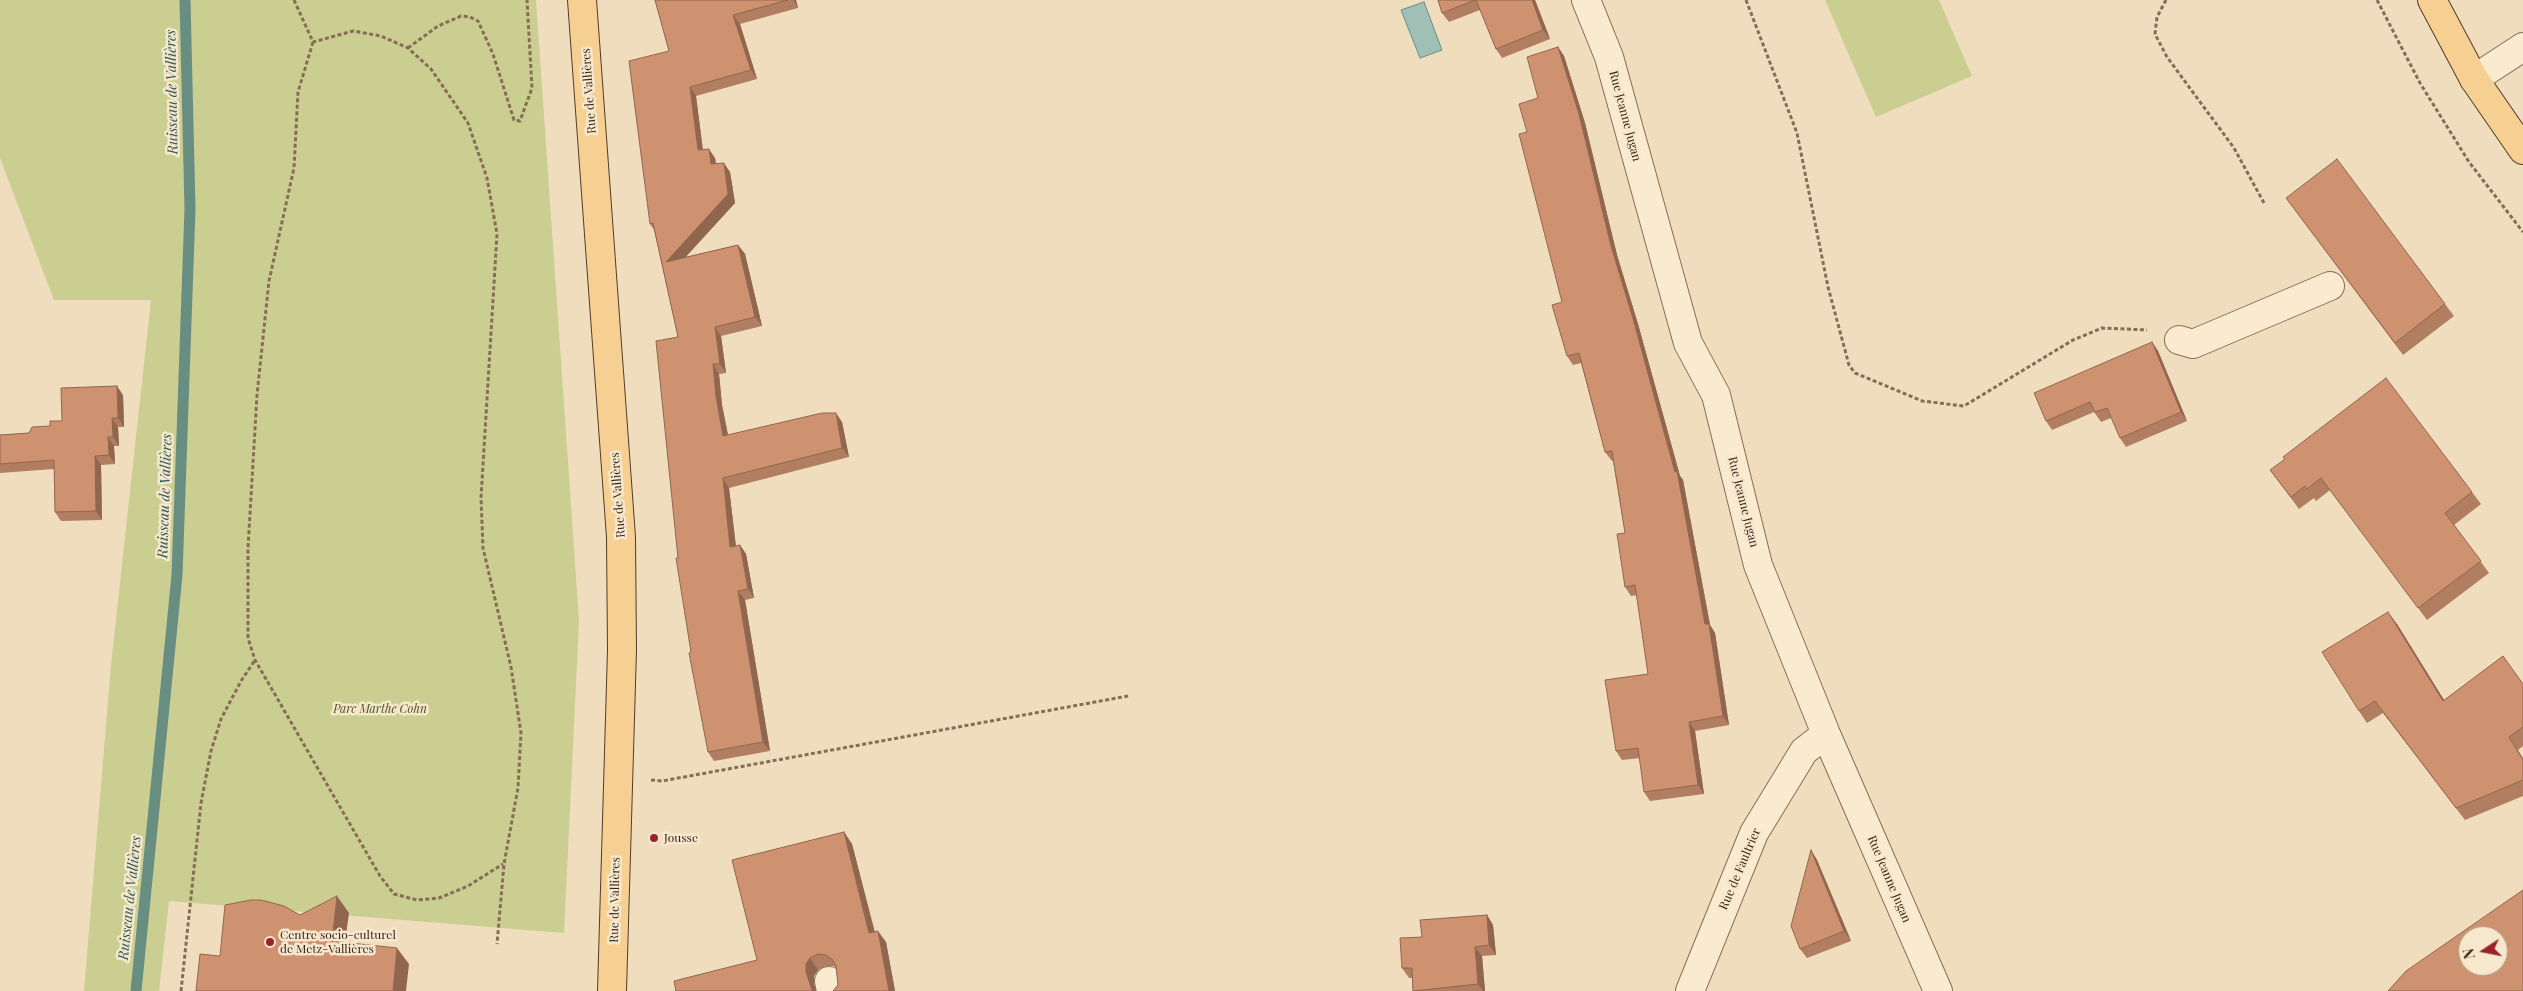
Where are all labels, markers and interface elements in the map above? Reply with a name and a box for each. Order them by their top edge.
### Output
water label: Ruisseau de Vallières [163,30,181,154]
street label: Rue de Vallières [579,48,599,134]
street label: Rue Jeanne Jugan [1606,69,1644,163]
water label: Ruisseau de Vallières [154,433,176,559]
street label: Rue de Vallières [608,452,628,538]
street label: Rue Jeanne Jugan [1725,455,1761,549]
park label: Parc Marthe Cohn [333,702,427,716]
street label: Rue de Faultrier [1716,826,1764,912]
place label: Jousse [664,831,698,845]
marker: Jousse [648,832,660,844]
street label: Rue Jeanne Jugan [1864,833,1914,925]
water label: Ruisseau de Vallières [115,835,145,961]
street label: Rue de Vallières [607,857,623,943]
north arrow [2458,926,2508,976]
place label: Centre socio-culturel de Metz-Vallières [280,928,396,956]
marker: Centre socio-culturel de Metz-Vallières [264,936,276,948]
text: N [2458,947,2479,961]

